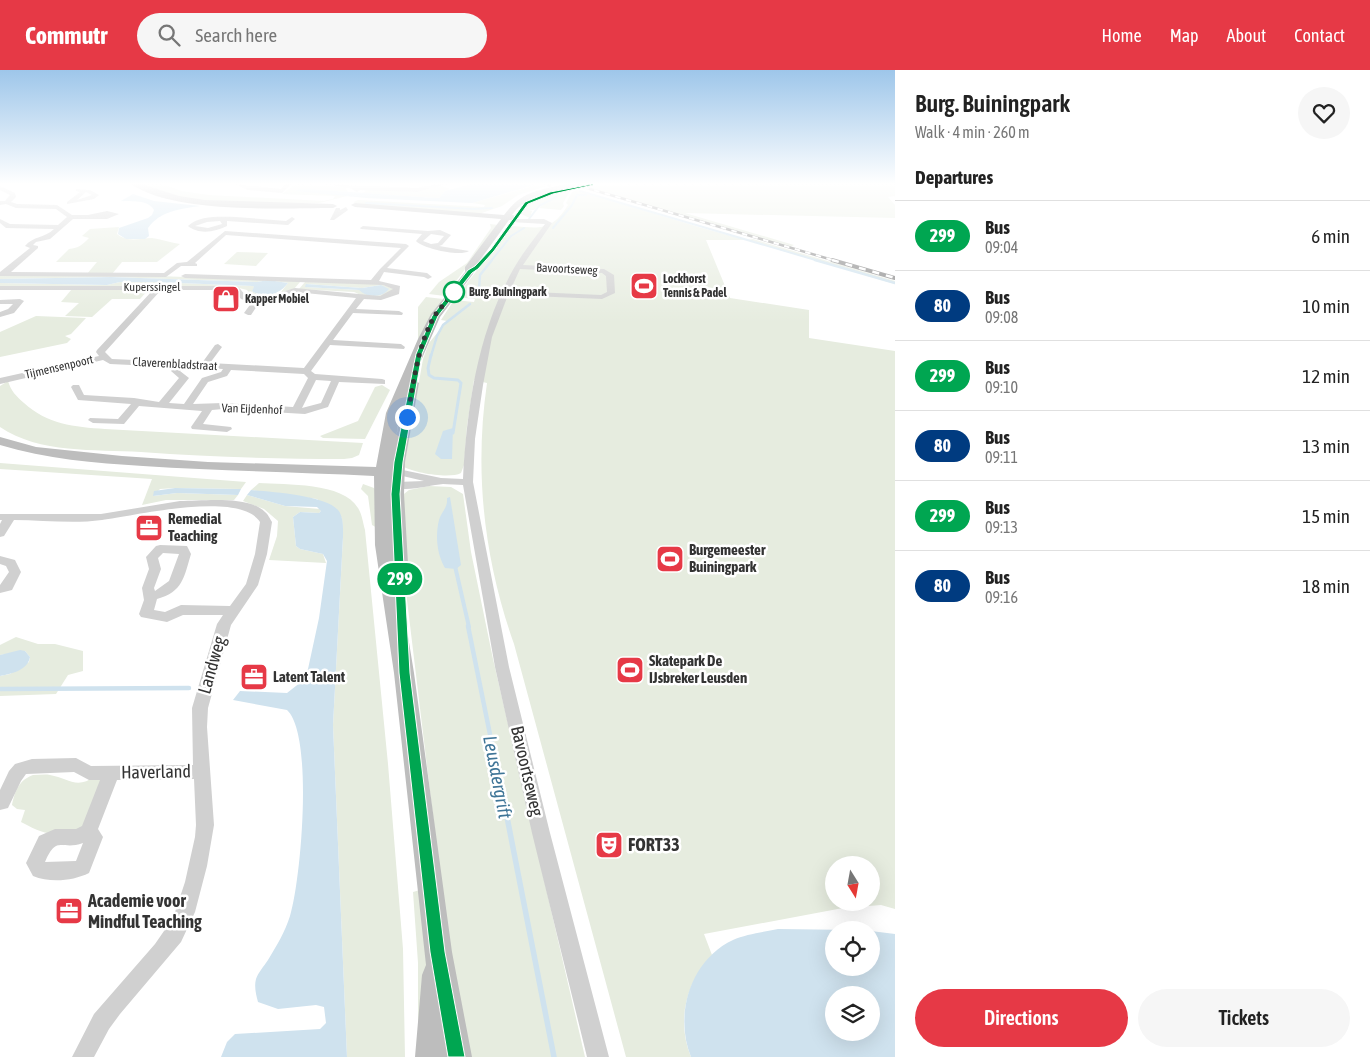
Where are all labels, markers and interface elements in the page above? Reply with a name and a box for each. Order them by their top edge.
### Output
search box [137,13,487,58]
icon: search [155,21,183,49]
text: Commutr [25,22,107,49]
text: Search here [195,24,277,46]
text: Home [1102,25,1142,46]
text: Map [1170,25,1199,46]
text: About [1227,25,1266,46]
text: Contact [1294,25,1345,46]
button: heart [1298,87,1350,139]
text: Burg. Buiningpark [915,90,1070,117]
text: Walk · 4 min · 260 m [915,123,1029,141]
text: Departures [915,166,993,188]
text: Bus [985,216,1010,238]
text: 299 [930,225,955,246]
text: 6 min [1311,225,1350,247]
text: 09:04 [985,238,1018,256]
street label: Bavoortseweg [536,260,599,278]
sports icon: Lockhorst Tennis & Padel [629,271,659,301]
place label: Lockhorst Tennis & Padel [663,272,728,300]
street label: Kuperssingel [124,280,181,294]
marker: Burg. Buiningpark [443,281,465,303]
shop icon: Kapper Mobiel [211,284,241,314]
place label: Burg. Buiningpark [469,285,547,299]
text: Bus [985,286,1010,308]
place label: Kapper Mobiel [245,292,310,306]
text: 80 [934,295,951,316]
text: 10 min [1302,295,1350,317]
text: 09:08 [985,308,1018,326]
street label: Tijmensenpoort [23,352,95,382]
street label: Claverenbladstraat [132,355,218,373]
text: Bus [985,356,1010,378]
text: 299 [930,365,955,386]
text: 12 min [1302,365,1350,387]
text: 09:10 [985,378,1018,396]
street label: Van Eijdenhof [221,401,283,417]
your location [395,405,420,430]
text: Bus [985,426,1010,448]
text: 80 [934,435,951,456]
text: 13 min [1302,435,1350,457]
text: 09:11 [985,448,1018,466]
text: Bus [985,496,1010,518]
text: 299 [930,505,955,526]
text: 15 min [1302,505,1350,527]
place label: Remedial Teaching [168,510,222,544]
office icon: Remedial Teaching [134,513,164,543]
text: 09:13 [985,518,1018,536]
place label: Burgemeester Buiningpark [689,541,766,575]
sports icon: Burgemeester Buiningpark [655,544,685,574]
line badge: 299 [371,563,429,595]
text: Bus [985,566,1010,588]
text: 299 [387,568,413,589]
text: 80 [934,575,951,596]
text: 18 min [1302,575,1350,597]
text: 09:16 [985,588,1018,606]
street label: Landweg [193,633,230,696]
place label: Skatepark De IJsbreker Leusden [649,652,747,686]
sports icon: Skatepark De IJsbreker Leusden [615,655,645,685]
office icon: Latent Talent [239,662,269,692]
place label: Latent Talent [273,668,346,685]
street label: Bavoortseweg [507,724,548,818]
water label: Leusdergrift [479,734,517,821]
street label: Haverland [121,760,191,783]
theatre icon: FORT33 [594,830,624,860]
place label: FORT33 [628,834,680,855]
north arrow [825,856,880,911]
map controls [825,856,880,1041]
place label: Academie voor Mindful Teaching [87,890,202,932]
office icon: Academie voor Mindful Teaching [54,896,84,926]
button: locate [825,921,880,976]
button: layers [825,986,880,1041]
button: Directions [915,989,1128,1047]
button: Tickets [1138,989,1350,1047]

